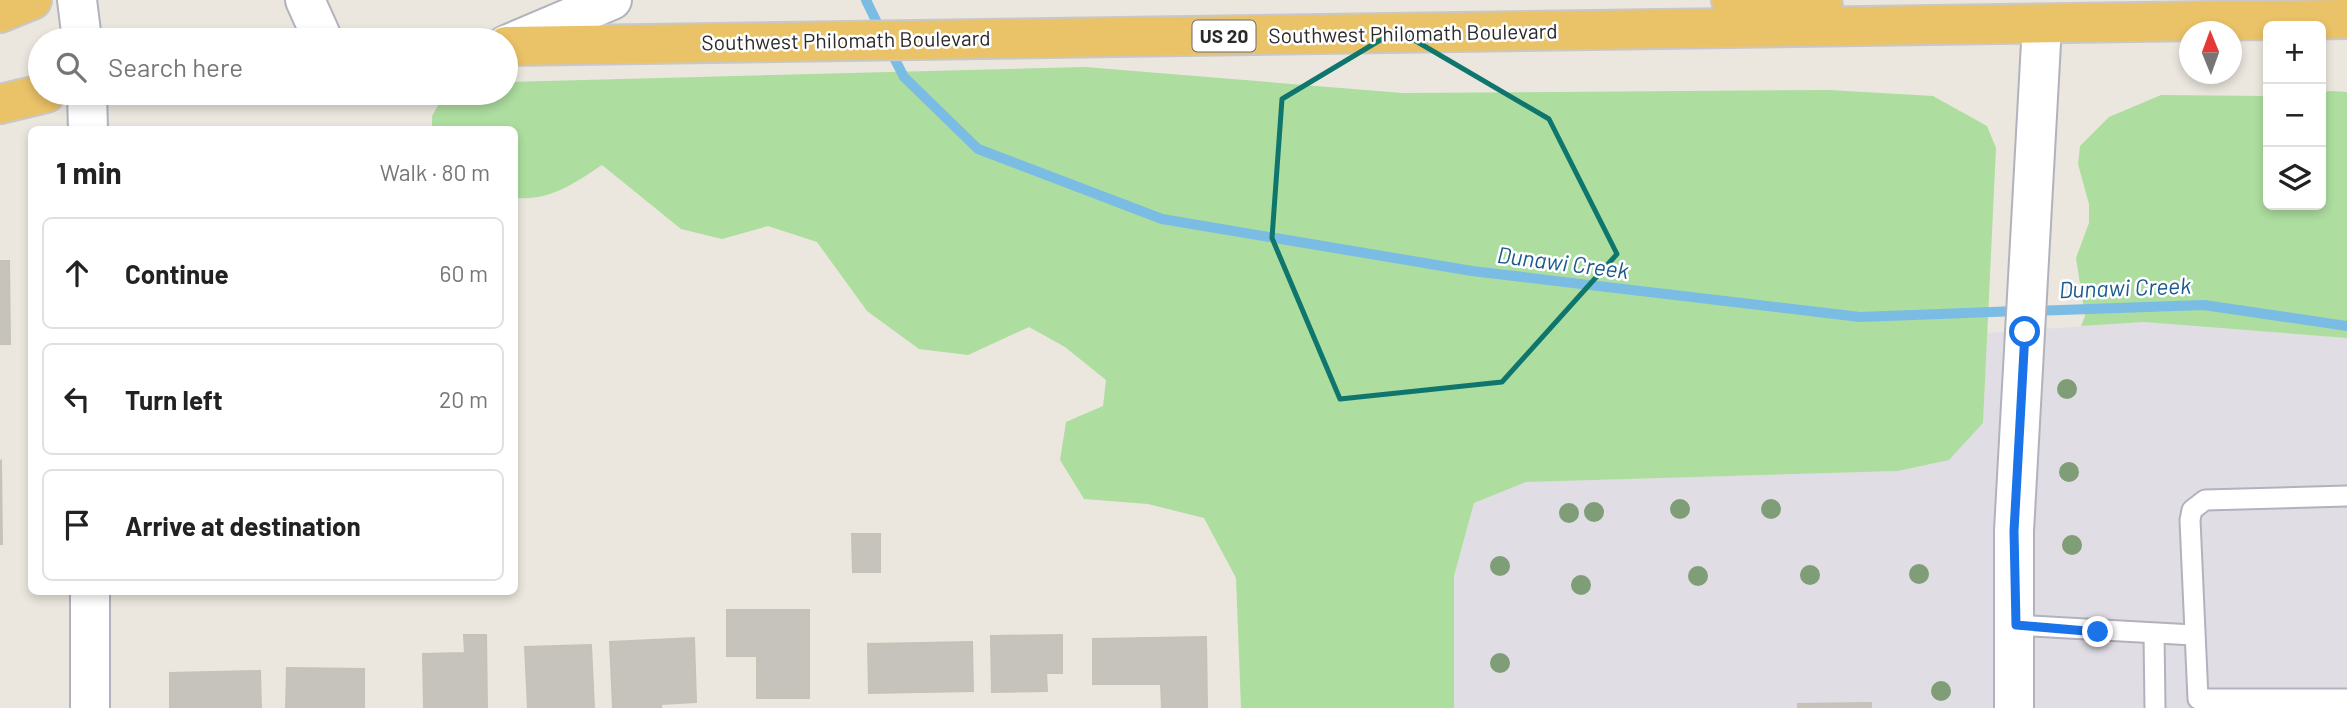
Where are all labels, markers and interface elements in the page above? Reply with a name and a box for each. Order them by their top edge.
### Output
street label: Southwest Philomath Boulevard [1268,17,1558,48]
road number: US 20 [1192,20,1256,52]
north arrow [2179,21,2242,84]
map controls [2263,21,2326,210]
button: + [2263,21,2326,84]
street label: Southwest Philomath Boulevard [701,24,991,55]
search box [28,28,518,105]
icon: search [52,48,90,86]
text: Search here [108,51,243,82]
button: − [2263,84,2326,147]
button: layers [2263,147,2326,210]
text: 1 min [56,154,122,190]
text: Walk · 80 m [380,158,490,186]
water label: Dunawi Creek [1496,240,1631,284]
icon: ahead [58,254,96,292]
text: Continue [125,258,229,289]
text: 60 m [440,259,488,287]
water label: Dunawi Creek [2058,271,2192,303]
route start [2009,316,2040,347]
icon: left [58,380,96,418]
text: Turn left [125,384,223,415]
text: 20 m [439,385,488,413]
icon: arrive [58,506,96,544]
text: Arrive at destination [125,510,361,541]
route end [2082,616,2113,647]

